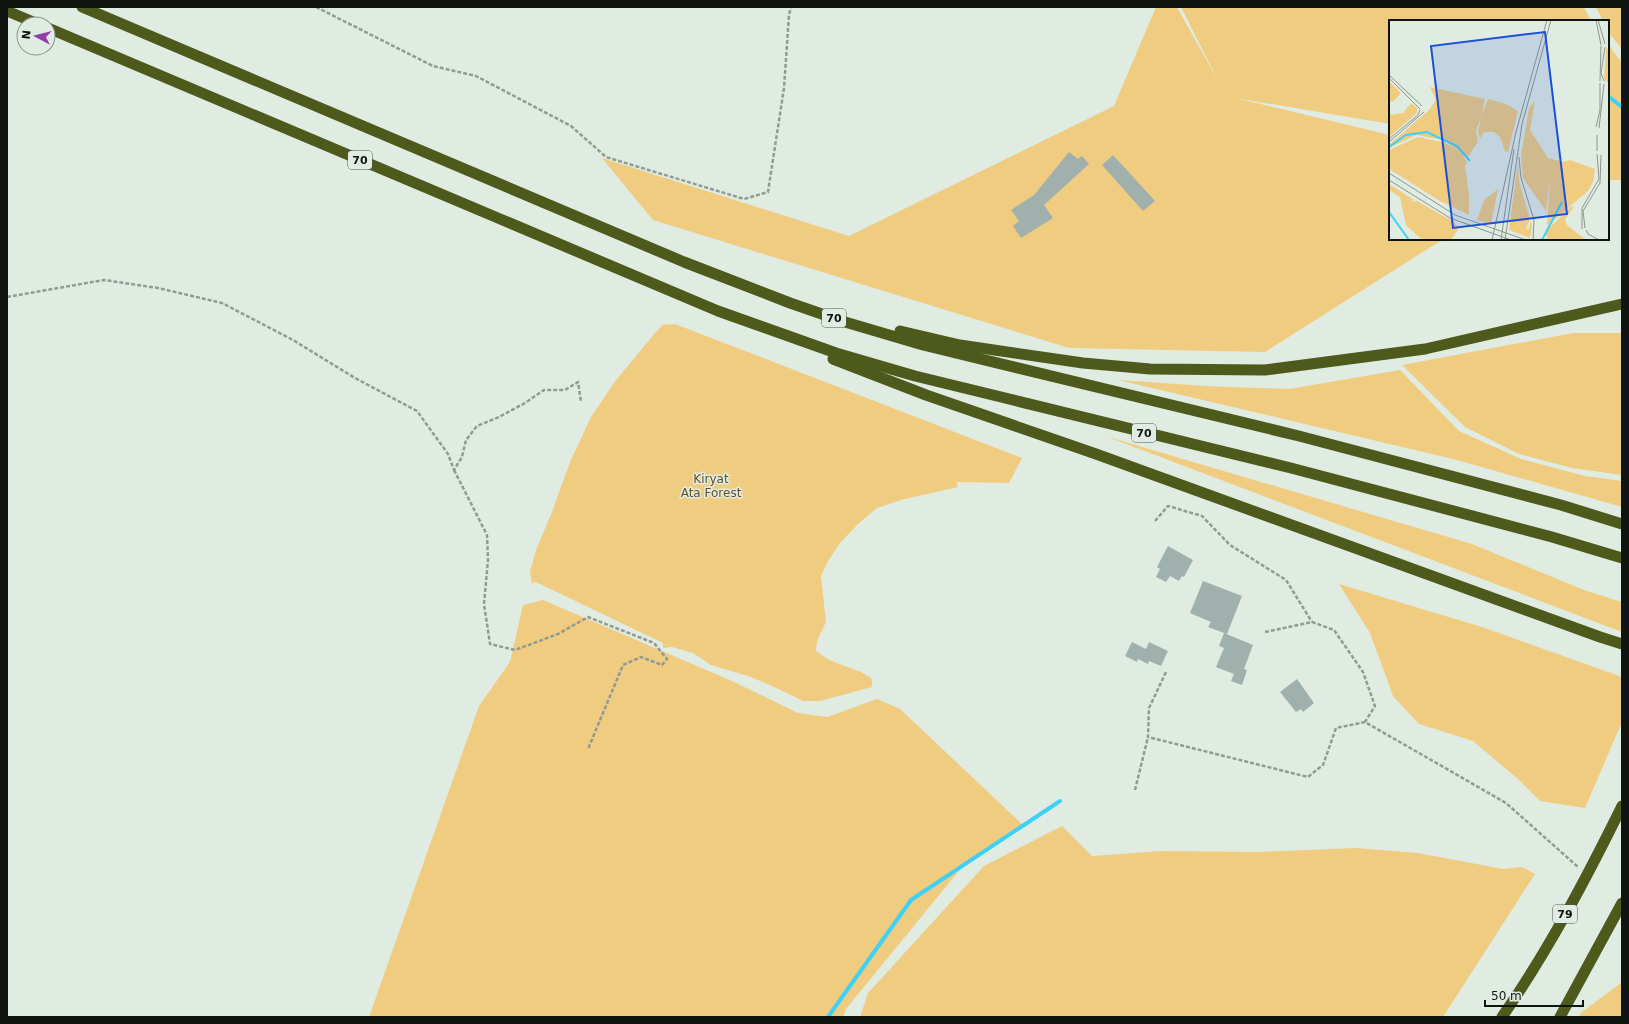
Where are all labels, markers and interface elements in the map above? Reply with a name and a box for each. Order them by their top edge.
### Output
north arrow [16,16,56,56]
inset map [1389,20,1609,240]
text: N [20,29,34,40]
road number: 70 [348,151,372,169]
road number: 70 [822,309,846,327]
road number: 70 [1132,424,1156,442]
park label: Kiryat Ata Forest [681,472,742,500]
road number: 79 [1553,905,1577,923]
scale bar [1485,982,1583,1008]
text: 50 m [1491,989,1522,1003]

